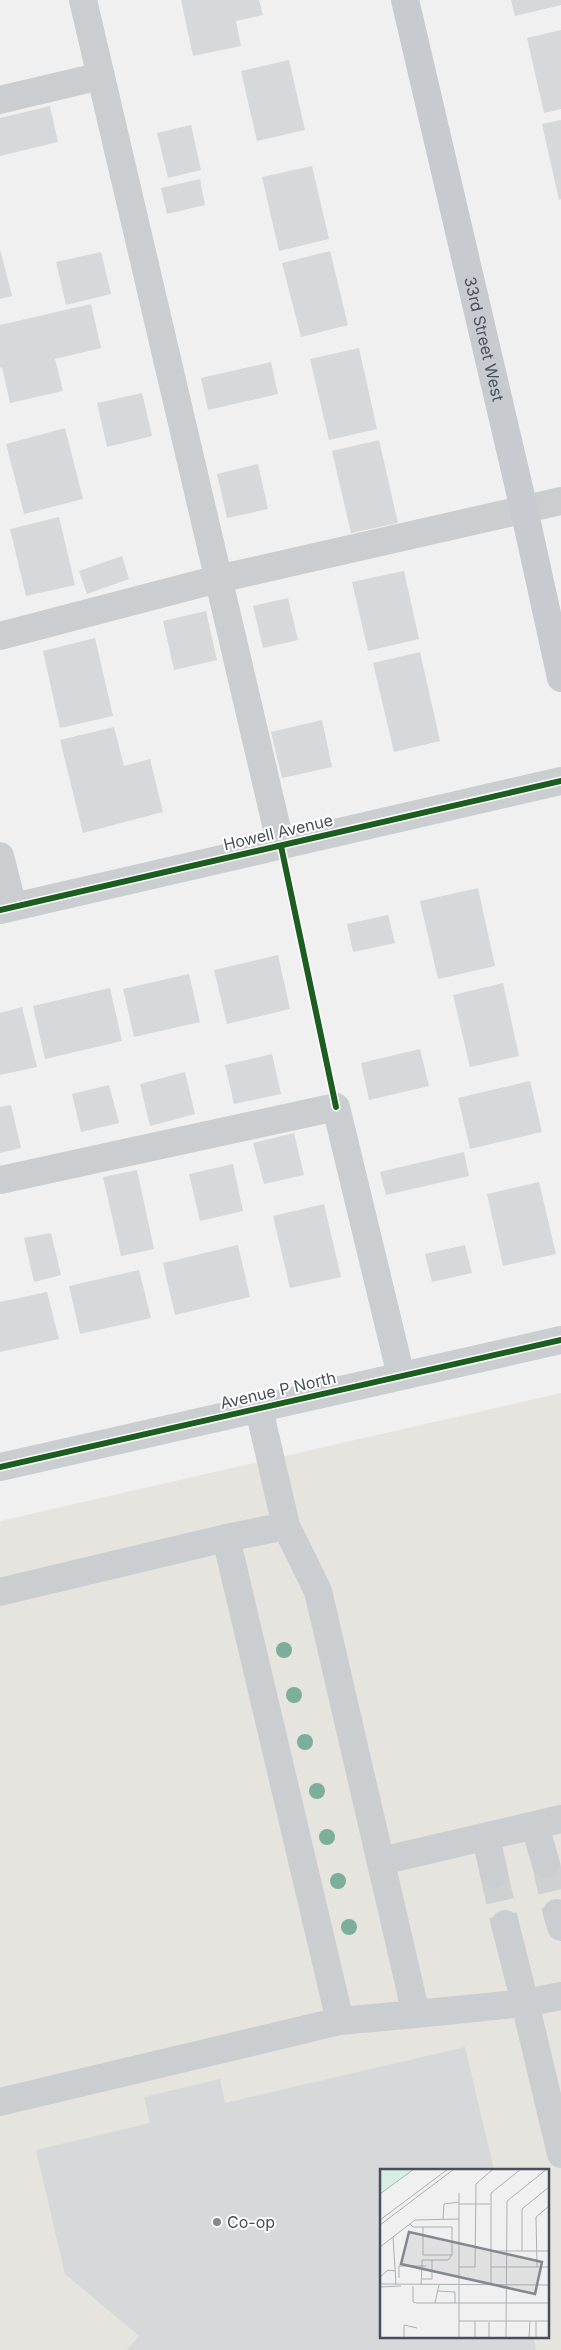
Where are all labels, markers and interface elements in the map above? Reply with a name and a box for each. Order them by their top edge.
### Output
street label: 33rd Street West [460,275,508,403]
street label: Howell Avenue [221,810,335,854]
street label: Avenue P North [218,1367,338,1413]
inset map [380,2169,548,2338]
place label: Co-op [227,2212,275,2232]
marker: Co-op [211,2216,223,2228]

